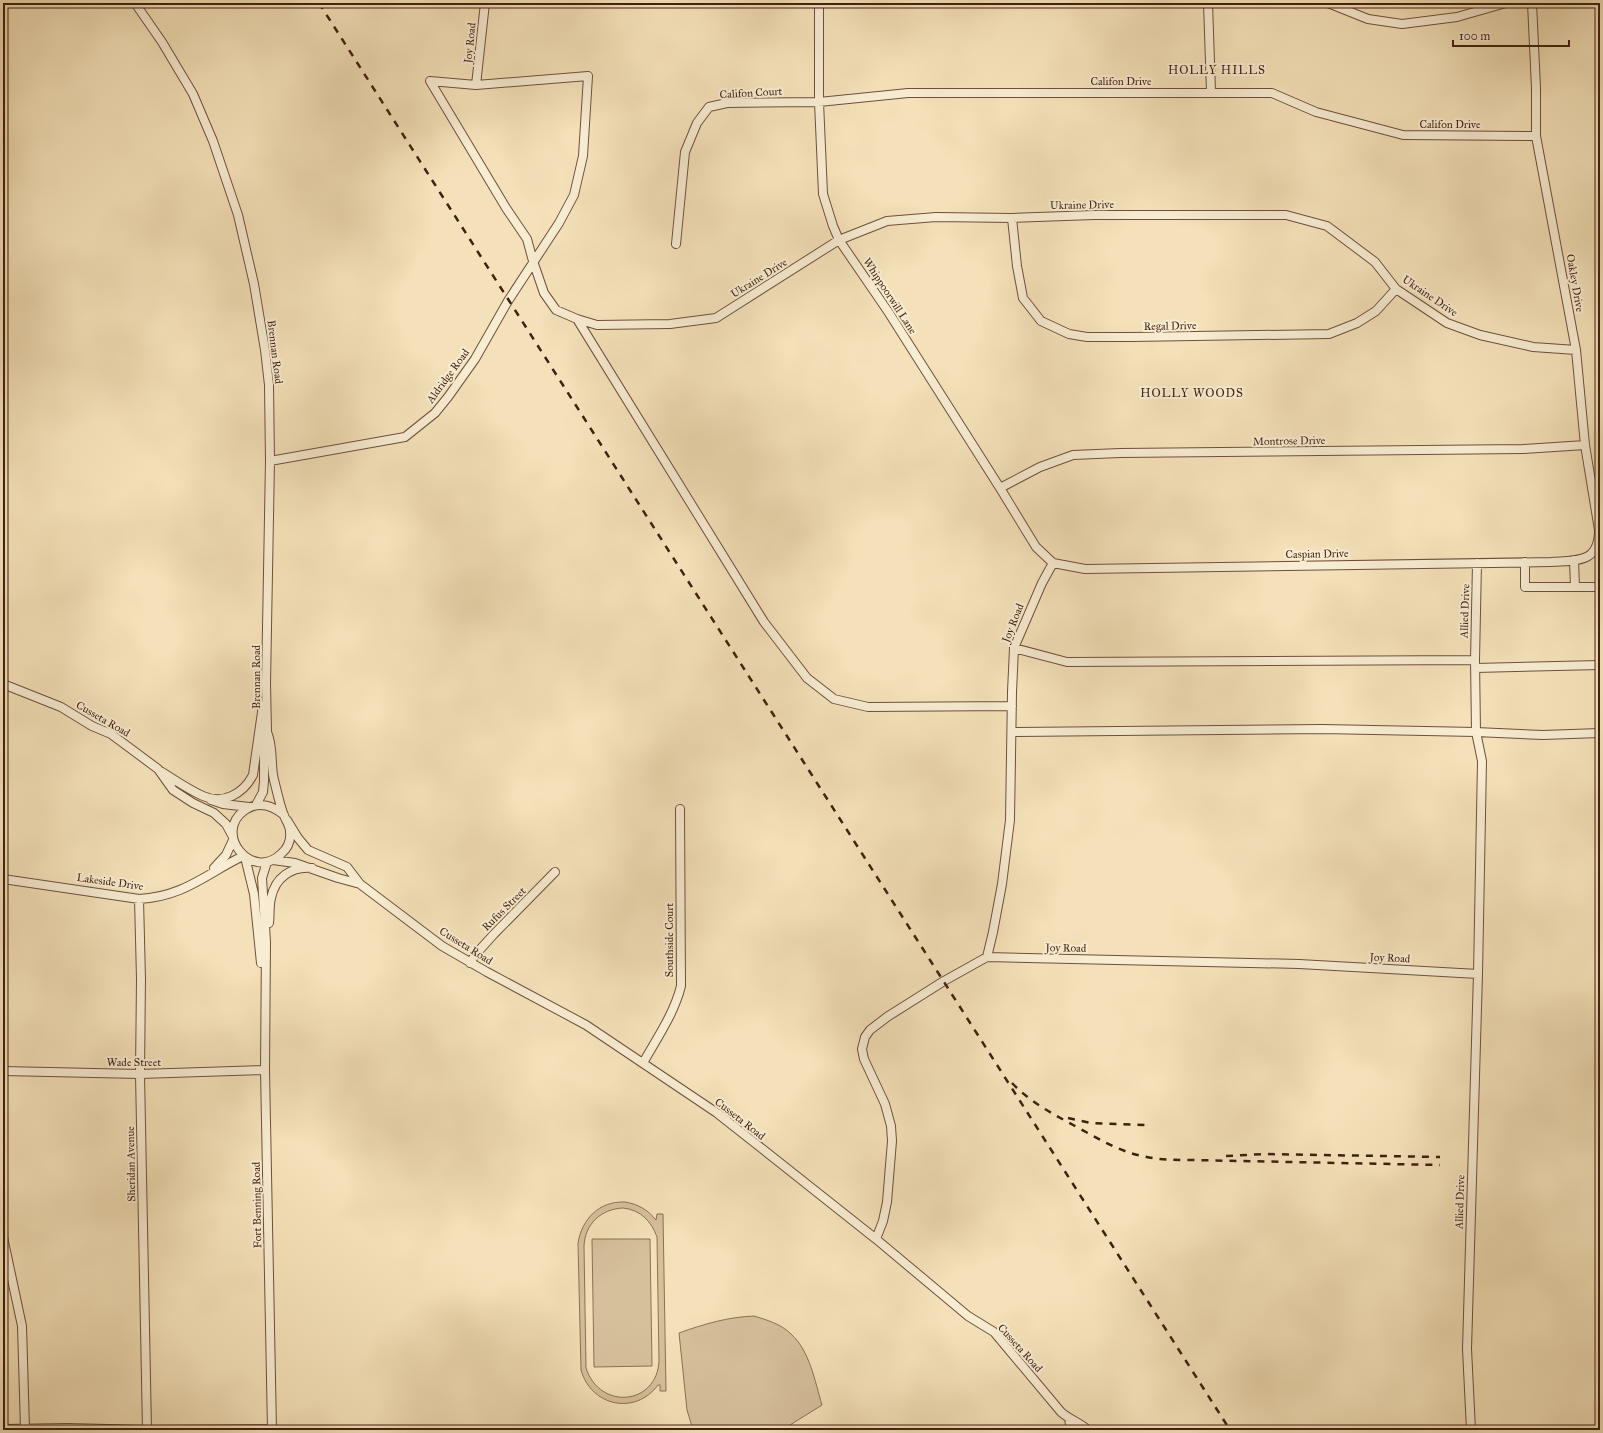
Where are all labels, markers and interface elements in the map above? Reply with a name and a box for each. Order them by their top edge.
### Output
street label: Joy Road [461,22,480,65]
scale bar [1453,22,1569,48]
text: 100 m [1459,29,1490,43]
district label: HOLLY HILLS [1168,63,1266,77]
street label: Califon Drive [1090,75,1152,88]
street label: Califon Court [719,85,783,101]
street label: Califon Drive [1419,118,1481,131]
street label: Ukraine Drive [1050,198,1114,212]
street label: Oakley Drive [1564,253,1587,313]
street label: Ukraine Drive [728,255,790,300]
street label: Whippoorwill Lane [861,256,920,337]
street label: Ukraine Drive [1400,273,1460,319]
street label: Brennan Road [265,319,285,385]
street label: Regal Drive [1143,319,1197,333]
street label: Aldridge Road [423,346,472,407]
district label: HOLLY WOODS [1140,386,1244,400]
street label: Montrose Drive [1253,434,1326,448]
street label: Caspian Drive [1285,547,1349,561]
street label: Allied Drive [1458,583,1472,639]
street label: Joy Road [999,601,1028,646]
street label: Brennan Road [250,644,263,709]
street label: Cusseta Road [74,698,133,740]
street label: Lakeside Drive [76,871,145,893]
street label: Rufus Street [479,884,529,934]
street label: Southside Court [663,903,676,977]
street label: Cusseta Road [437,925,495,968]
street label: Joy Road [1045,941,1087,956]
street label: Joy Road [1368,950,1411,967]
street label: Wade Street [107,1056,161,1069]
street label: Cusseta Road [712,1095,768,1143]
street label: Sheridan Avenue [124,1126,138,1202]
street label: Fort Benning Road [250,1161,264,1248]
street label: Allied Drive [1453,1174,1467,1230]
street label: Cusseta Road [995,1321,1045,1375]

